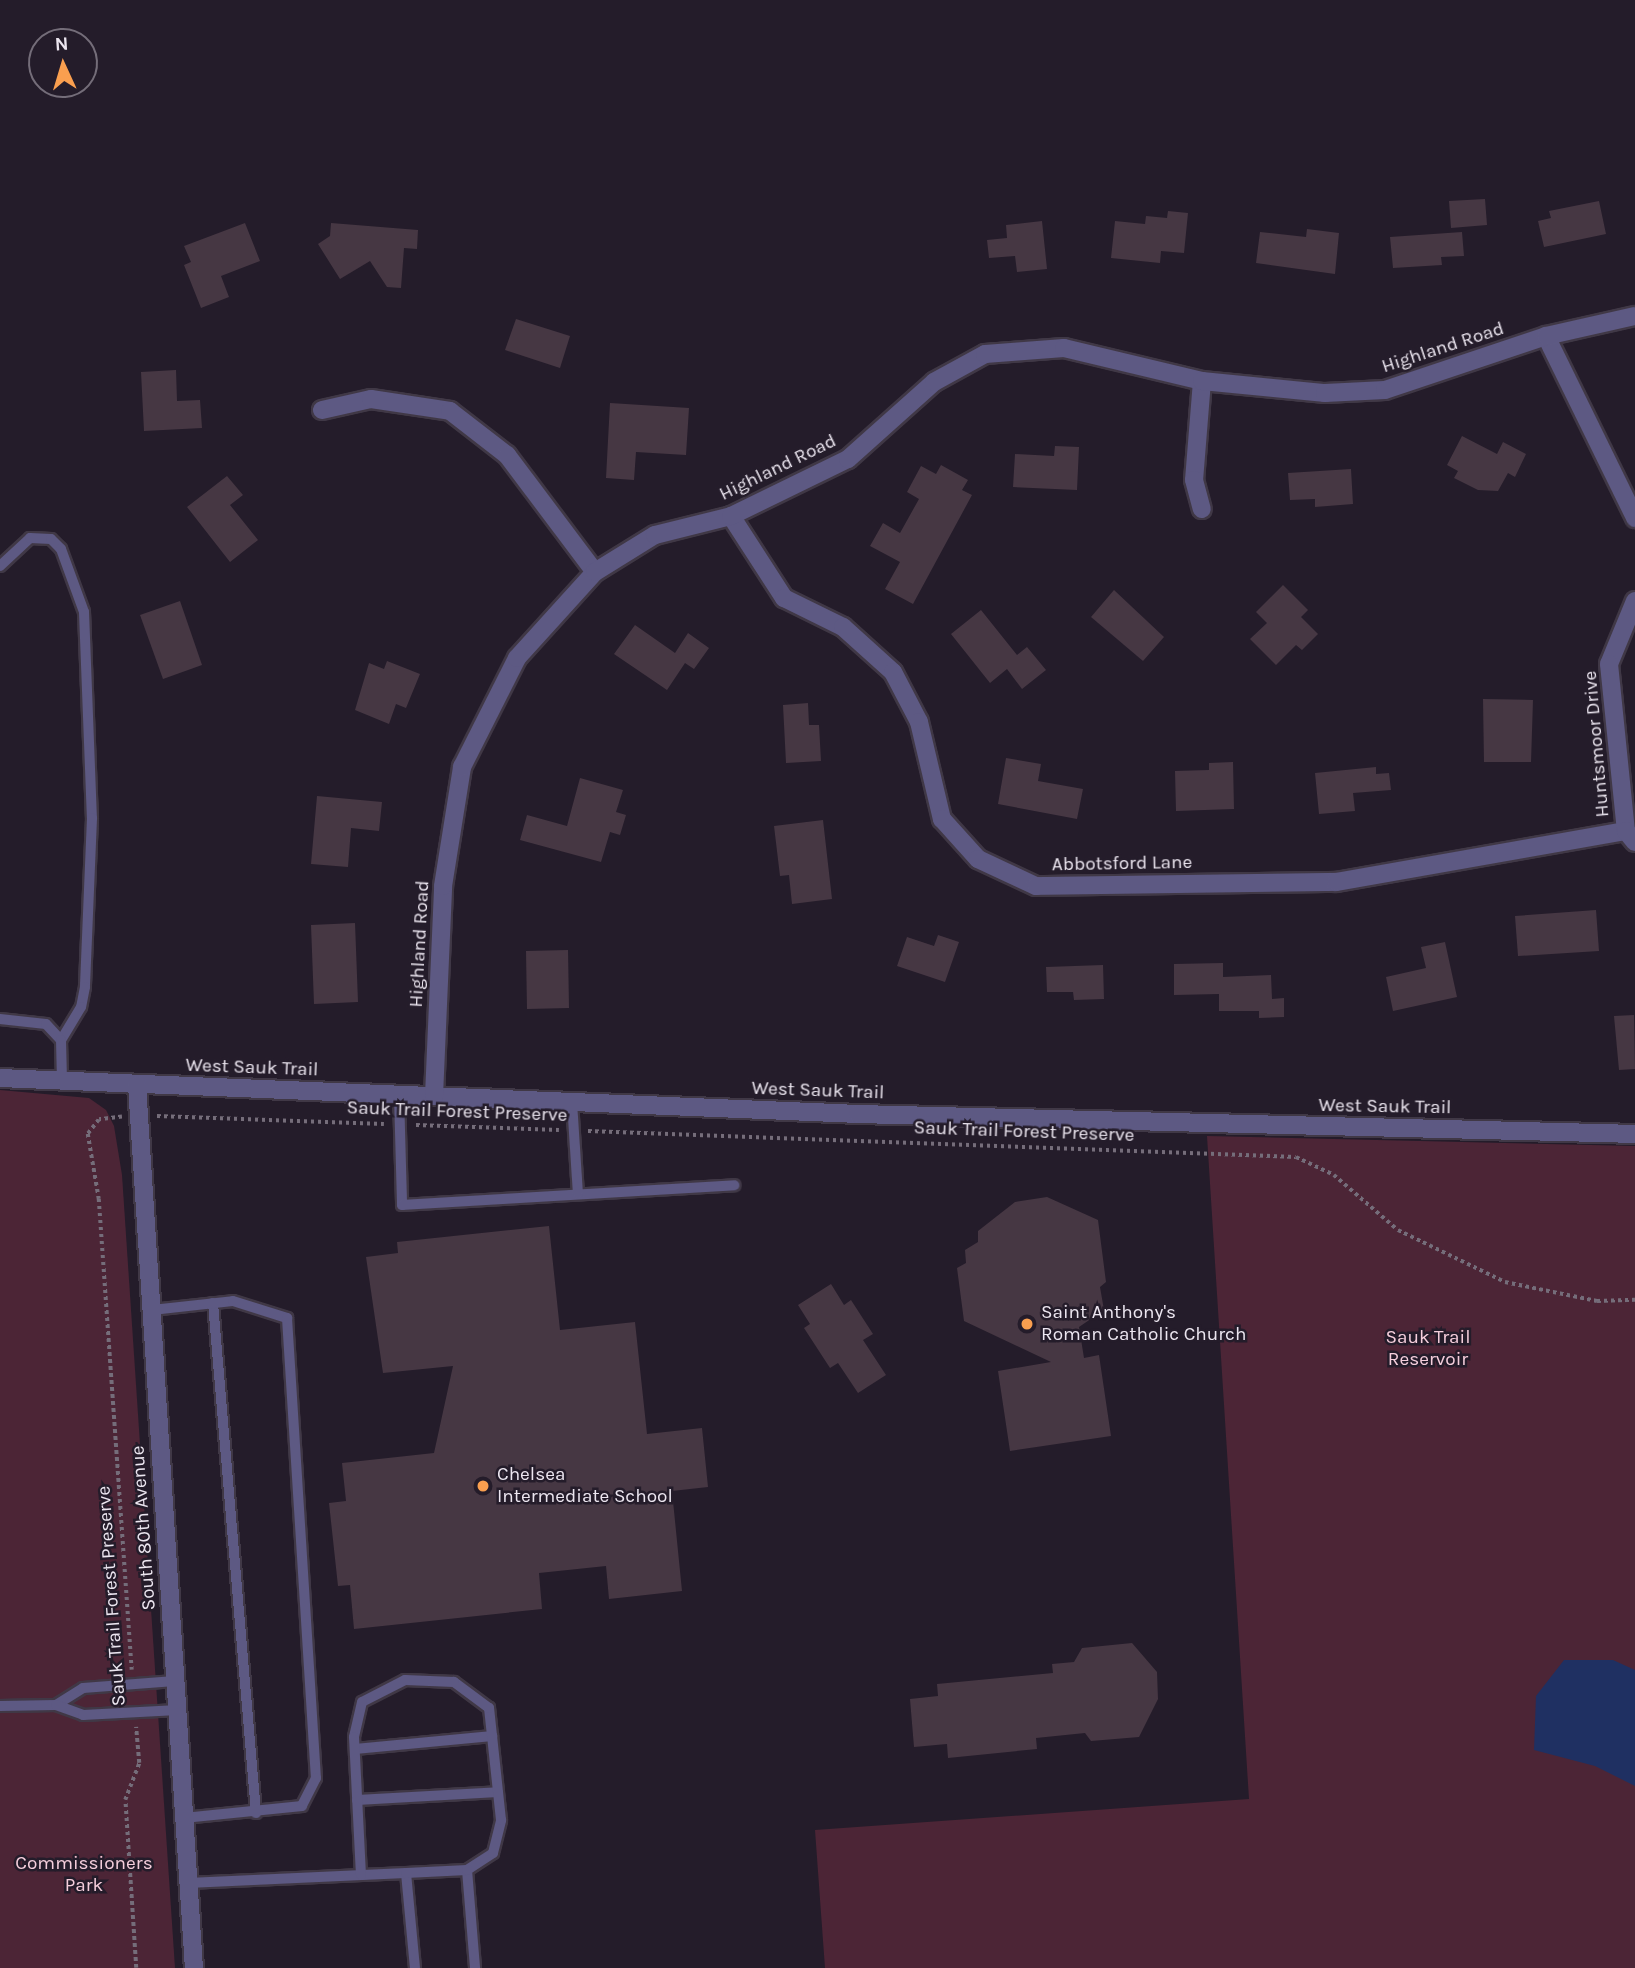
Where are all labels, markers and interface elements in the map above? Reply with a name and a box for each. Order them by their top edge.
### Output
north arrow [28,28,98,98]
text: N [54,33,69,55]
street label: Highland Road [1379,317,1507,379]
street label: Highland Road [716,430,840,506]
street label: Huntsmoor Drive [1579,670,1615,818]
street label: Abbotsford Lane [1052,851,1192,877]
street label: Highland Road [405,880,435,1008]
street label: West Sauk Trail [185,1054,319,1082]
street label: West Sauk Trail [751,1077,885,1105]
street label: West Sauk Trail [1318,1094,1452,1120]
street label: Sauk Trail Forest Preserve [346,1097,568,1127]
street label: Sauk Trail Forest Preserve [913,1117,1135,1147]
place label: Saint Anthony's Roman Catholic Church [1041,1302,1246,1346]
marker: Saint Anthony's Roman Catholic Church [1019,1316,1035,1332]
park label: Sauk Trail Reservoir [1385,1327,1471,1371]
street label: South 80th Avenue [127,1445,161,1611]
place label: Chelsea Intermediate School [497,1464,673,1508]
marker: Chelsea Intermediate School [475,1478,491,1494]
street label: Sauk Trail Forest Preserve [93,1485,131,1707]
park label: Commissioners Park [15,1853,153,1897]

